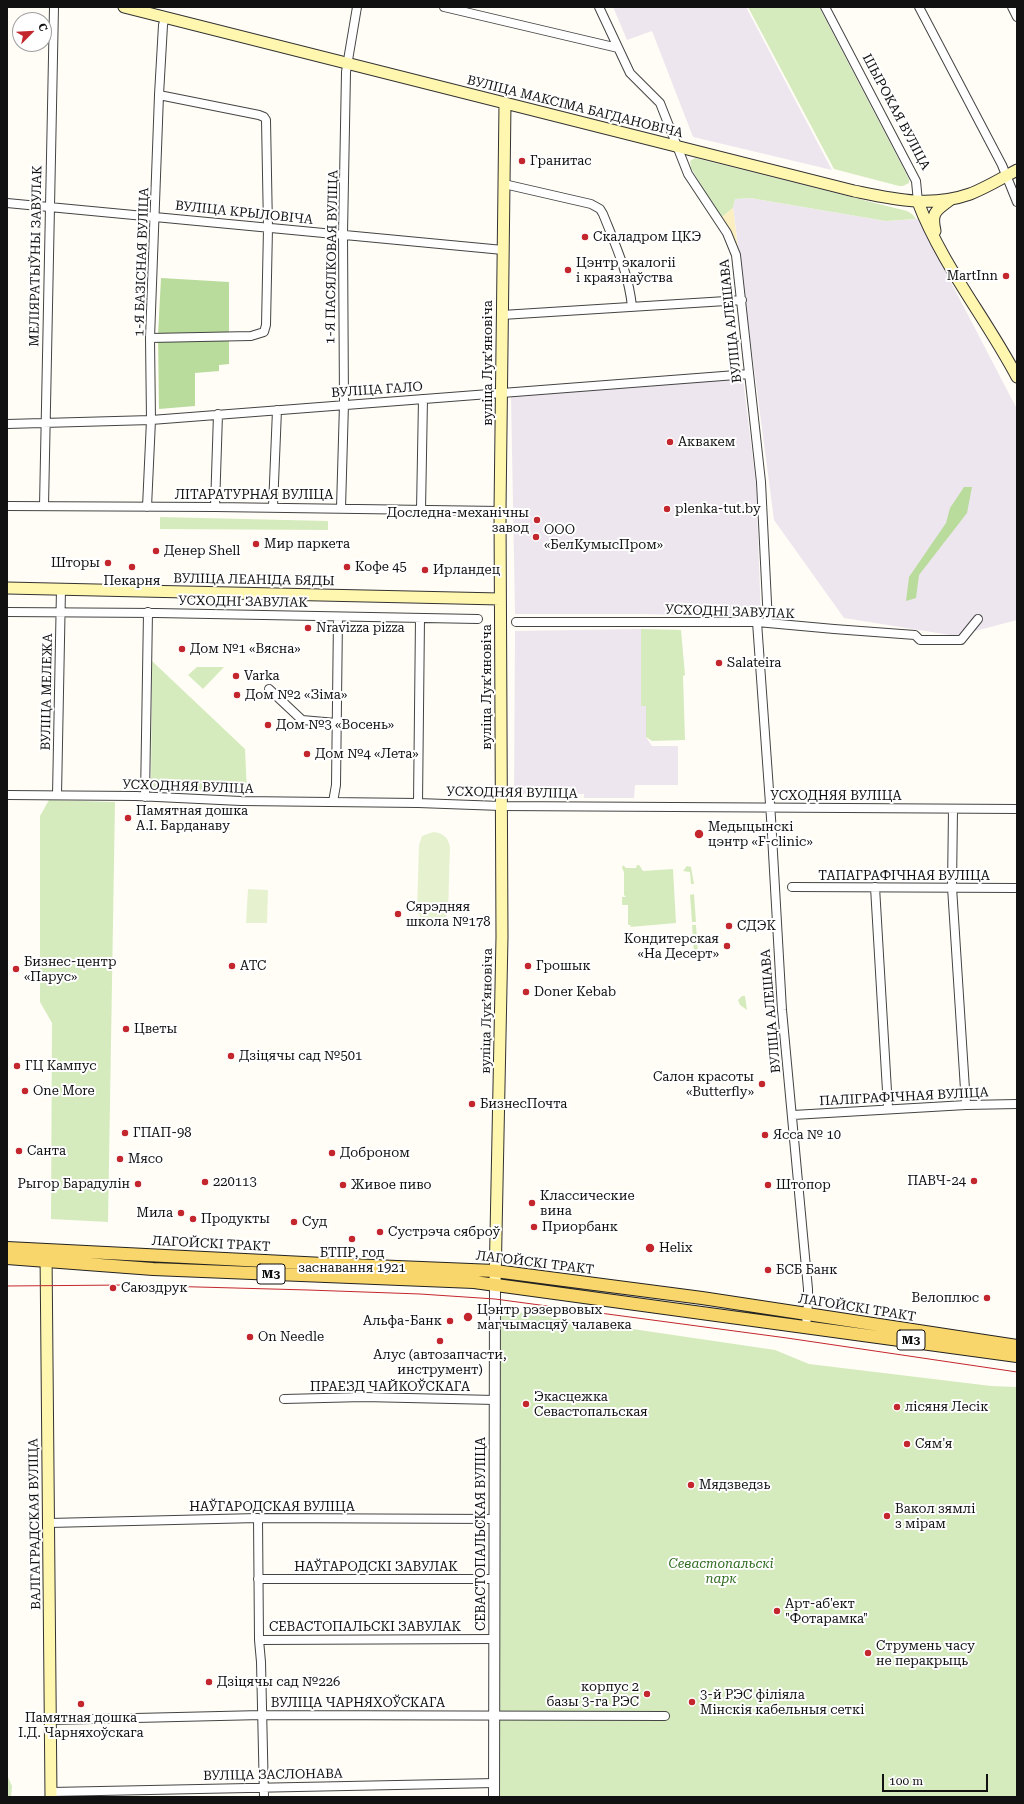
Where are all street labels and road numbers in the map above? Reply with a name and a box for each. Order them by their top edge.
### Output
street label: ШЫРОКАЯ ВУЛІЦА [859,51,933,173]
street label: ВУЛІЦА МАКСІМА БАГДАНОВІЧА [465,73,685,141]
street label: МЕЛІЯРАТЫЎНЫ ЗАВУЛАК [27,165,45,347]
street label: 1-Я ПАСЯЛКОВАЯ ВУЛІЦА [323,170,341,344]
street label: 1-Я БАЗІСНАЯ ВУЛІЦА [132,187,152,337]
street label: ВУЛІЦА КРЫЛОВІЧА [174,198,314,228]
street label: ВУЛІЦА АЛЕШАВА [717,258,745,384]
street label: вуліца Лукʼяновіча [480,300,496,426]
street label: ВУЛІЦА ГАЛО [331,379,423,401]
street label: ЛІТАРАТУРНАЯ ВУЛІЦА [175,487,333,503]
street label: ВУЛІЦА ЛЕАНІДА БЯДЫ [173,571,335,589]
street label: УСХОДНІ ЗАВУЛАК [178,593,308,611]
street label: УСХОДНІ ЗАВУЛАК [665,602,795,622]
street label: вуліца Лукʼяновіча [479,624,495,750]
street label: ВУЛІЦА МЕЛЕЖА [38,633,56,751]
street label: УСХОДНЯЯ ВУЛІЦА [122,777,254,797]
street label: УСХОДНЯЯ ВУЛІЦА [446,784,578,802]
street label: УСХОДНЯЯ ВУЛІЦА [770,788,902,804]
street label: ТАПАГРАФІЧНАЯ ВУЛІЦА [818,868,990,884]
street label: вуліца Лукʼяновіча [478,948,496,1074]
street label: ВУЛІЦА АЛЕШАВА [758,948,784,1074]
street label: ПАЛІГРАФІЧНАЯ ВУЛІЦА [819,1085,989,1109]
street label: ЛАГОЙСКІ ТРАКТ [151,1233,271,1255]
street label: ЛАГОЙСКІ ТРАКТ [475,1248,595,1278]
road number: М3 [257,1264,285,1284]
street label: ЛАГОЙСКІ ТРАКТ [797,1291,917,1325]
road number: М3 [897,1330,925,1350]
street label: ПРАЕЗД ЧАЙКОЎСКАГА [310,1379,470,1395]
street label: СЕВАСТОПАЛЬСКАЯ ВУЛІЦА [473,1437,489,1631]
street label: ВАЛГАГРАДСКАЯ ВУЛІЦА [26,1438,44,1610]
street label: НАЎГАРОДСКАЯ ВУЛІЦА [189,1499,355,1515]
street label: НАЎГАРОДСКІ ЗАВУЛАК [294,1559,458,1575]
street label: СЕВАСТОПАЛЬСКІ ЗАВУЛАК [269,1619,461,1635]
street label: ВУЛІЦА ЧАРНЯХОЎСКАГА [271,1695,445,1711]
street label: ВУЛІЦА ЗАСЛОНАВА [203,1766,343,1784]

